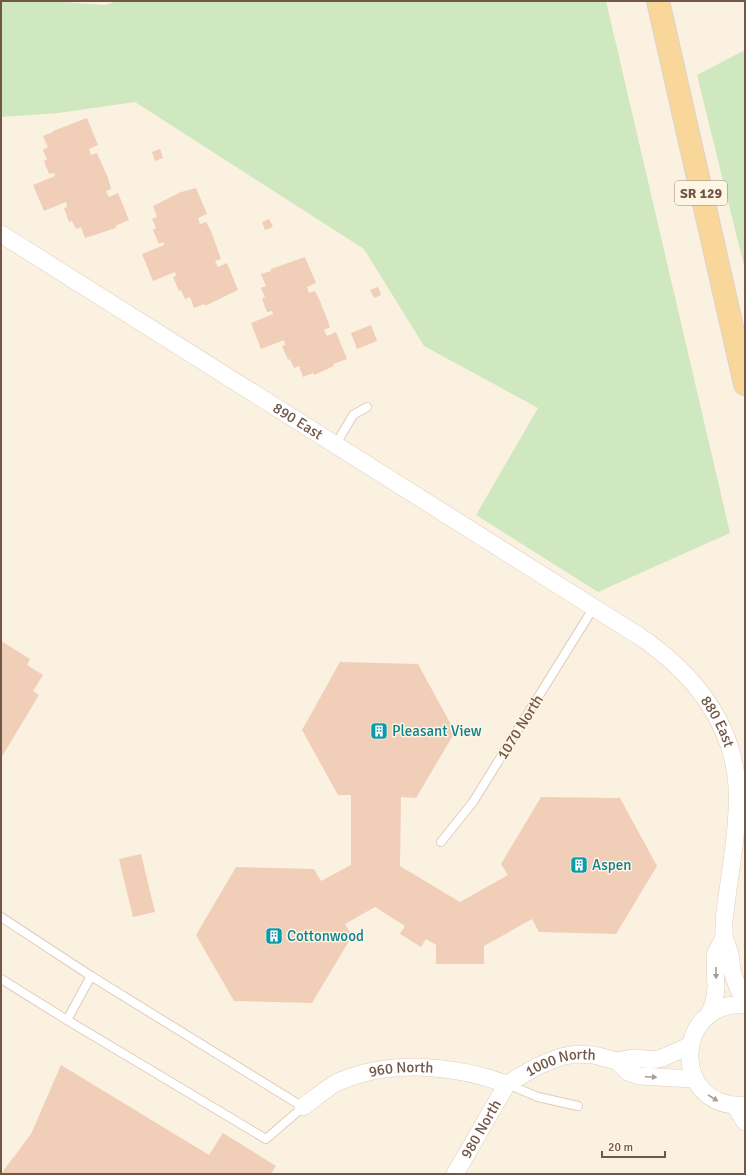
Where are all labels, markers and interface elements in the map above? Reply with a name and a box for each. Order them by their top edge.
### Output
road number: SR 129 [675,181,727,205]
street label: 890 East [270,399,326,444]
street label: 1070 North [493,691,547,763]
street label: 880 East [697,692,738,750]
building icon: Pleasant View [369,721,389,741]
place label: Pleasant View [392,722,482,740]
building icon: Aspen [569,855,589,875]
place label: Aspen [592,856,631,874]
building icon: Cottonwood [264,926,284,946]
place label: Cottonwood [287,927,364,945]
one-way arrow [713,967,719,980]
street label: 1000 North [522,1045,596,1080]
street label: 960 North [367,1058,434,1081]
one-way arrow [645,1074,658,1080]
one-way arrow [708,1094,719,1102]
street label: 980 North [457,1096,505,1162]
scale bar [602,1133,665,1159]
text: 20 m [608,1140,633,1155]

